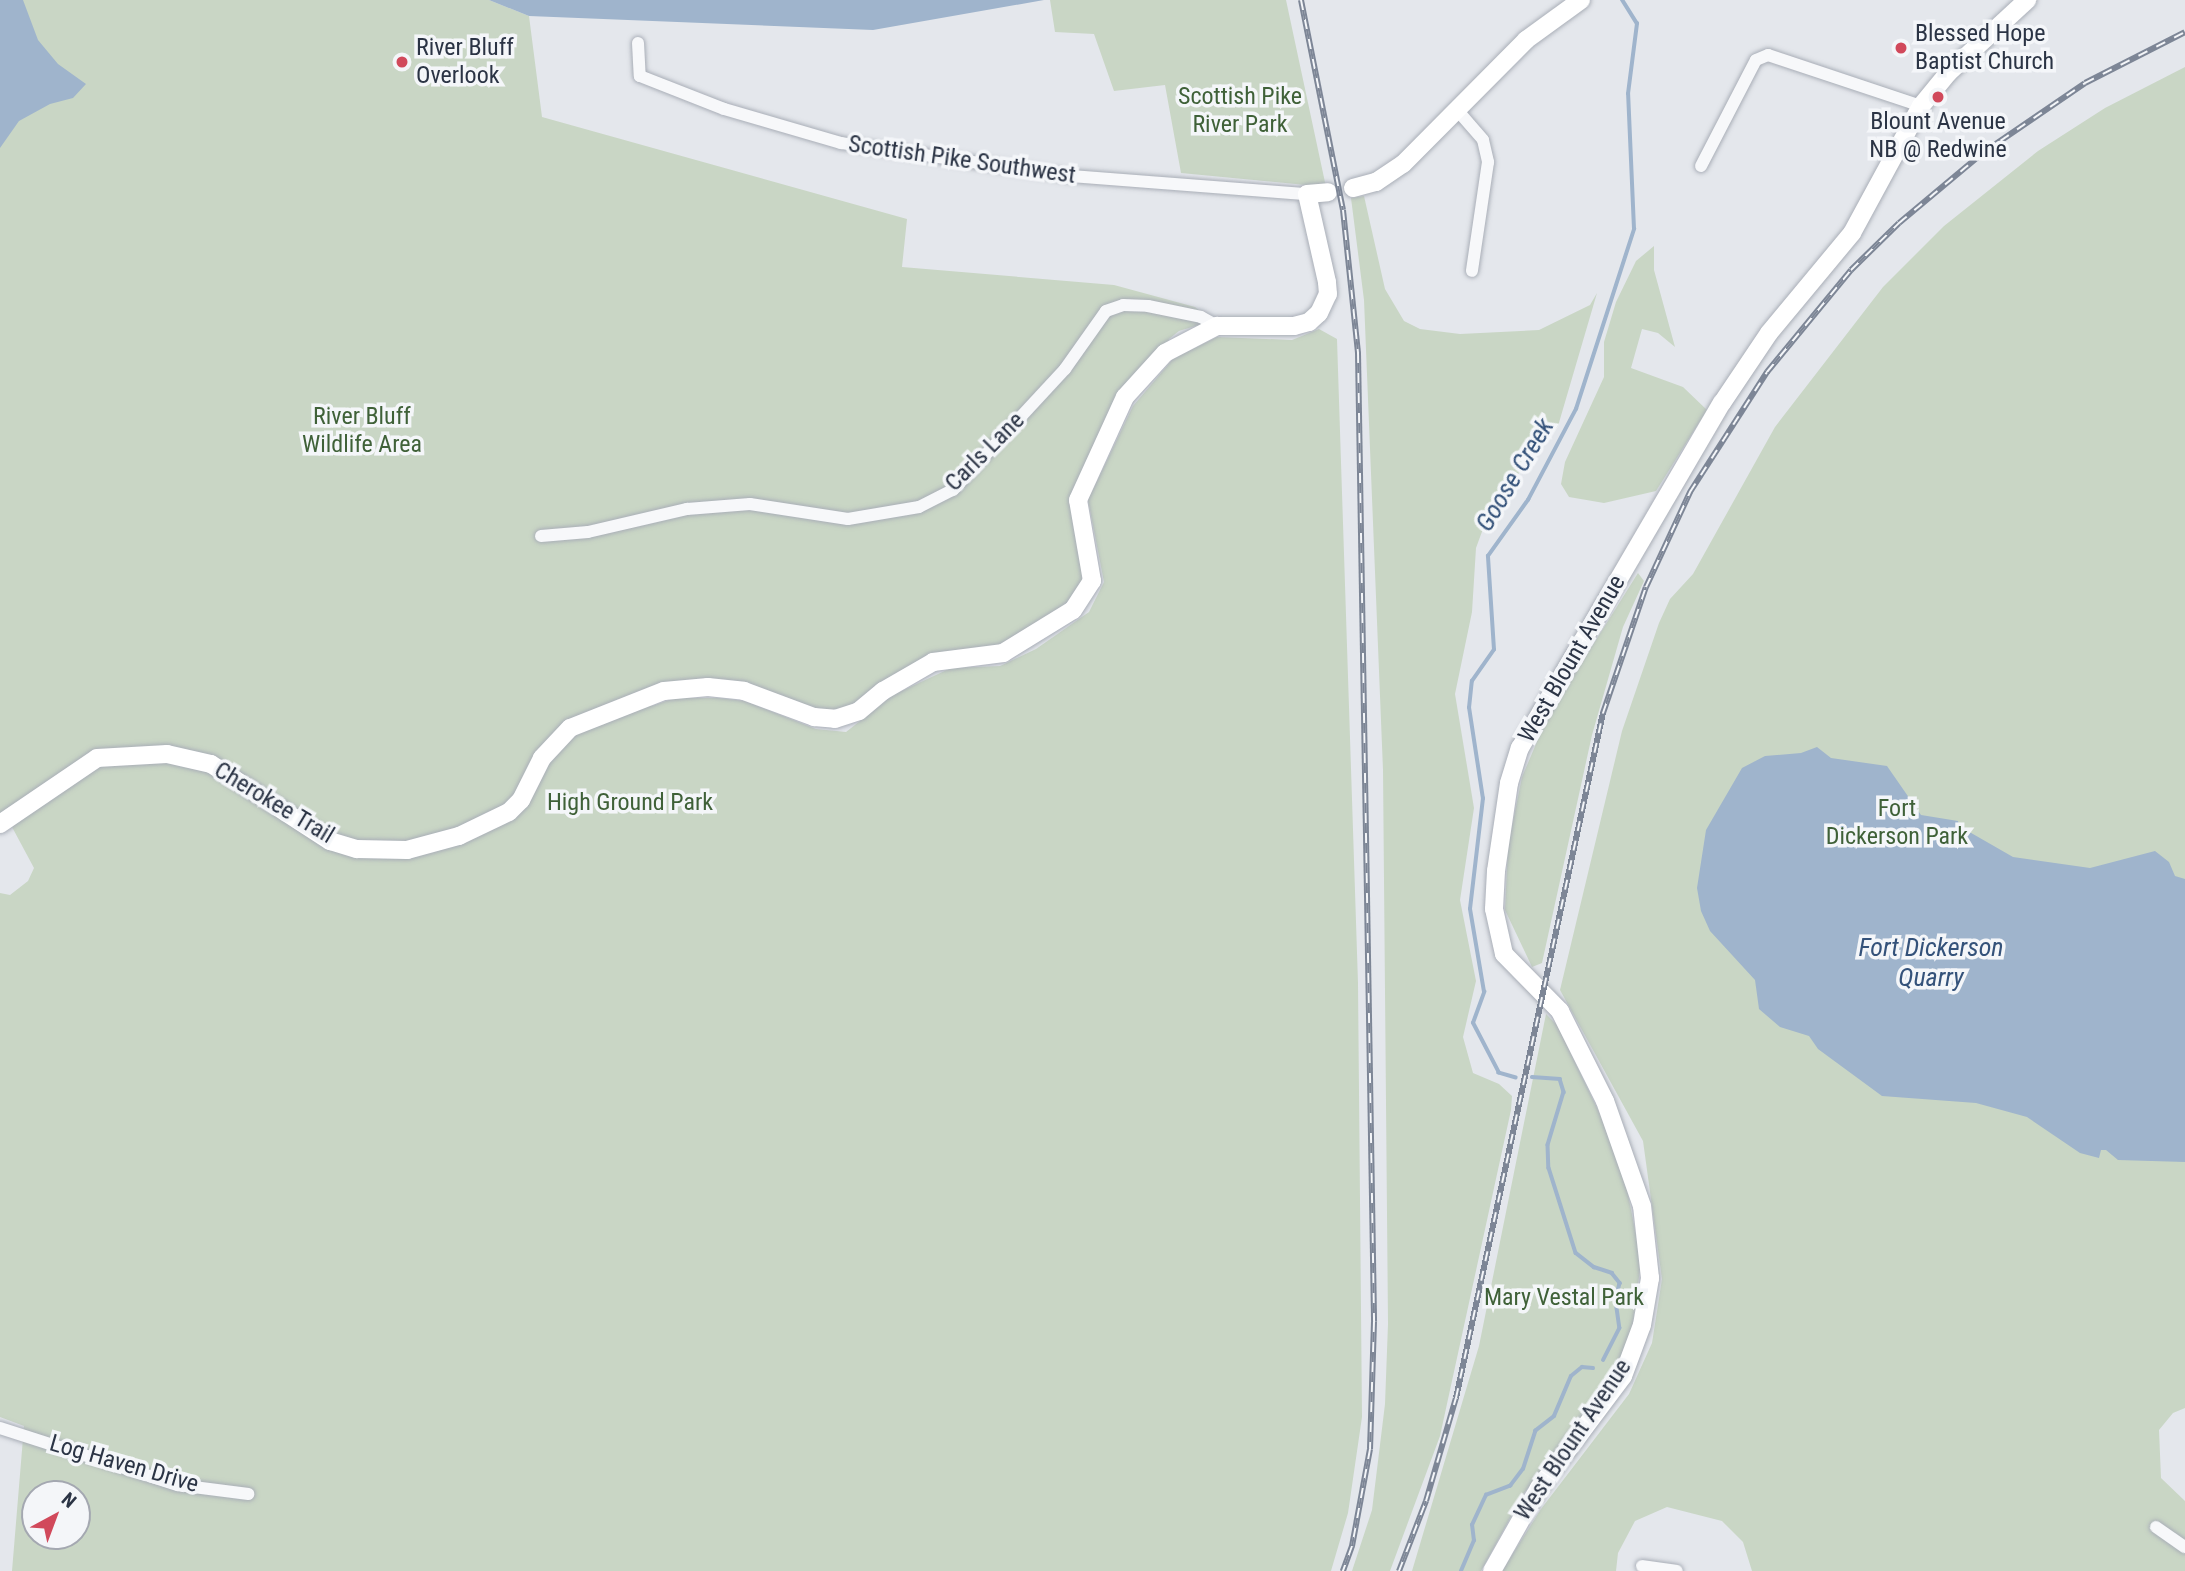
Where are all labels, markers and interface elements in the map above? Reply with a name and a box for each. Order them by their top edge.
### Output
place label: Blessed Hope Baptist Church [1915,20,2054,76]
place label: River Bluff Overlook [416,34,514,90]
marker: Blessed Hope Baptist Church [1893,40,1909,56]
marker: River Bluff Overlook [394,54,410,70]
park label: Scottish Pike River Park [1178,83,1302,139]
marker: Blount Avenue NB @ Redwine [1930,89,1946,105]
place label: Blount Avenue NB @ Redwine [1869,108,2007,164]
street label: Scottish Pike Southwest [847,130,1077,190]
park label: River Bluff Wildlife Area [302,403,422,459]
street label: Carls Lane [939,406,1031,498]
water label: Goose Creek [1469,413,1561,537]
street label: West Blount Avenue [1512,570,1632,748]
street label: Cherokee Trail [209,756,339,850]
park label: High Ground Park [547,789,713,817]
park label: Fort Dickerson Park [1826,795,1968,851]
water label: Fort Dickerson Quarry [1858,932,2004,993]
park label: Mary Vestal Park [1484,1284,1644,1312]
street label: West Blount Avenue [1508,1354,1638,1526]
street label: Log Haven Drive [46,1429,202,1499]
north arrow [21,1480,91,1550]
text: N [57,1488,81,1513]

